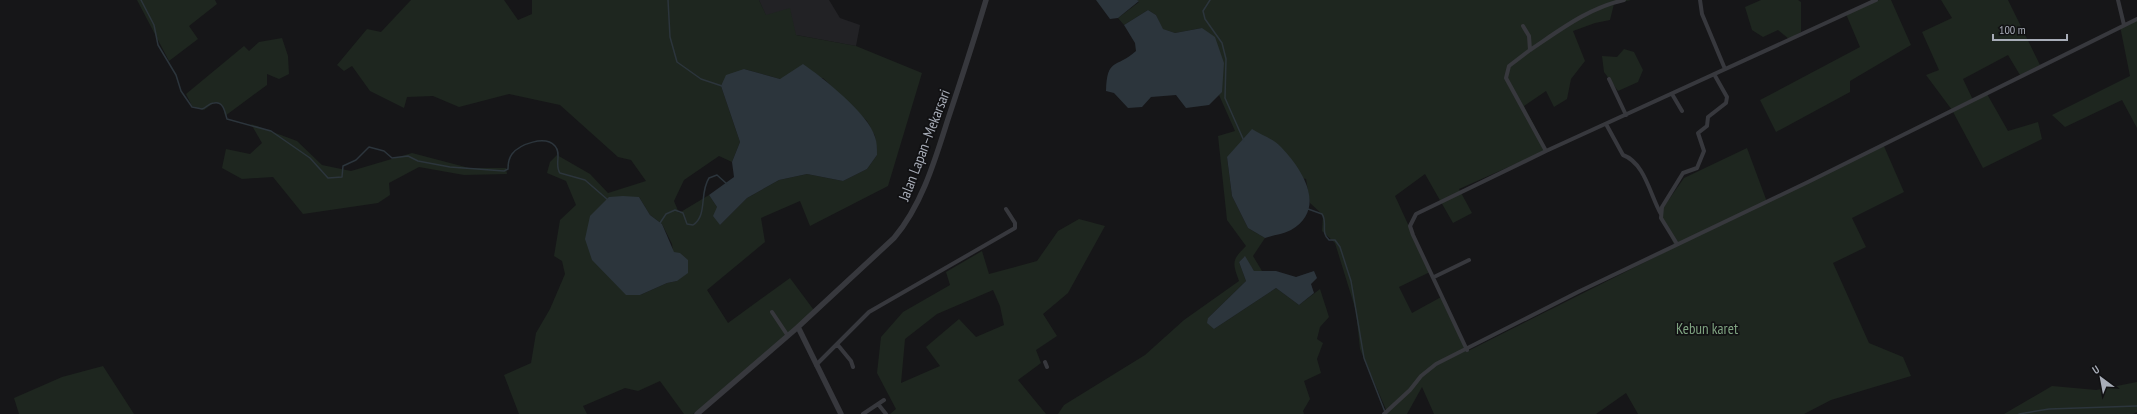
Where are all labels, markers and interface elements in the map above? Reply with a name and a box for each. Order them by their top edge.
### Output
scale bar [1993,16,2067,42]
text: 100 m [1999,22,2026,37]
street label: Jalan Lapan–Mekarsari [894,86,954,204]
park label: Kebun karet [1676,319,1738,338]
north arrow [2081,358,2121,398]
text: U [2090,362,2102,377]

